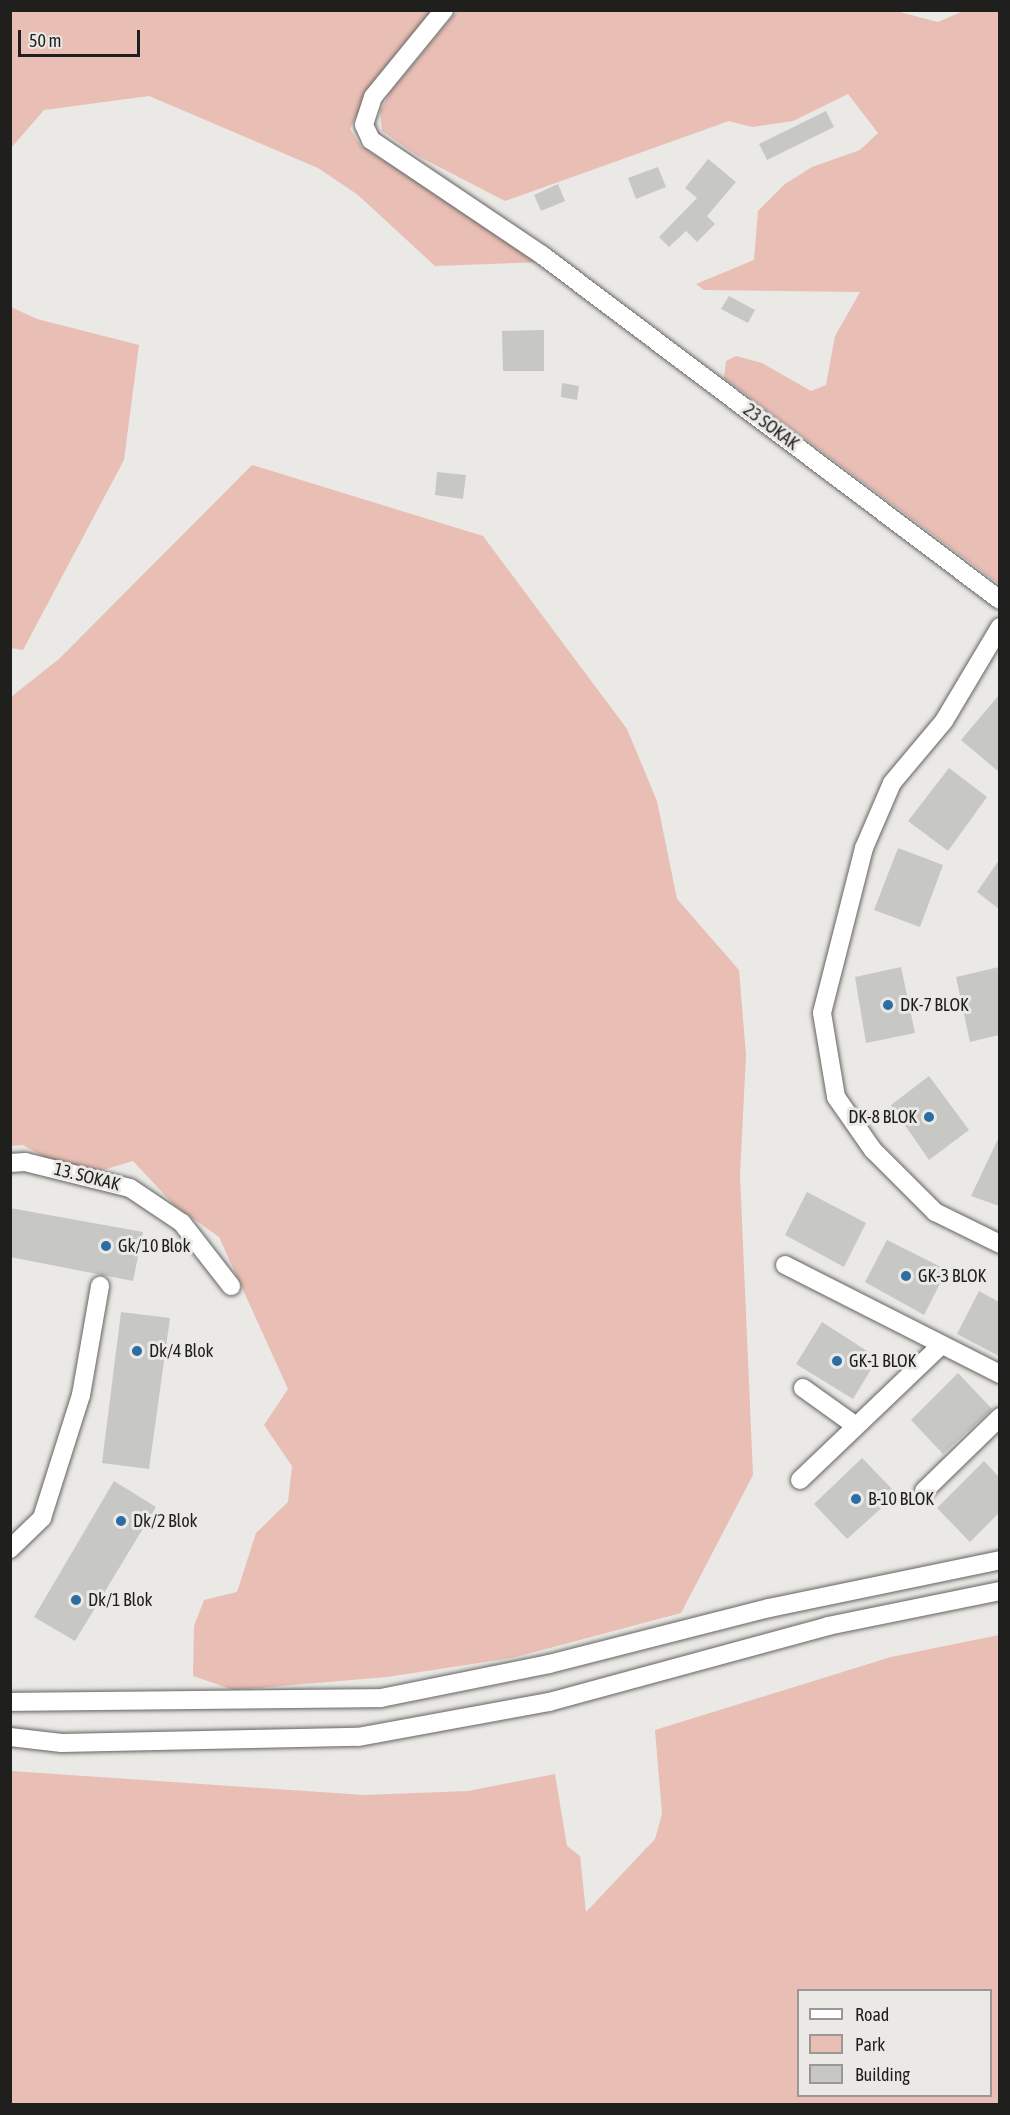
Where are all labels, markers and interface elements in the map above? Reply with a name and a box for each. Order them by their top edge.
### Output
scale bar [21,18,142,56]
text: 50 m [29,30,61,51]
street label: 23 SOKAK [739,399,803,455]
place label: DK-7 BLOK [900,994,969,1016]
marker: DK-7 BLOK [881,998,895,1012]
place label: DK-8 BLOK [848,1106,917,1128]
marker: DK-8 BLOK [922,1110,936,1124]
street label: 13. SOKAK [52,1158,122,1196]
place label: Gk/10 Blok [118,1235,190,1257]
marker: Gk/10 Blok [99,1239,113,1253]
place label: GK-3 BLOK [918,1265,986,1287]
marker: GK-3 BLOK [899,1269,913,1283]
place label: Dk/4 Blok [149,1340,214,1362]
marker: Dk/4 Blok [130,1344,144,1358]
place label: GK-1 BLOK [849,1350,916,1372]
marker: GK-1 BLOK [830,1354,844,1368]
place label: B-10 BLOK [868,1488,934,1510]
marker: B-10 BLOK [849,1492,863,1506]
place label: Dk/2 Blok [133,1510,198,1532]
marker: Dk/2 Blok [114,1514,128,1528]
place label: Dk/1 Blok [88,1589,153,1611]
marker: Dk/1 Blok [69,1593,83,1607]
legend [797,1989,992,2097]
text: Road [855,2004,889,2025]
text: Park [855,2034,885,2055]
text: Building [855,2064,910,2085]

